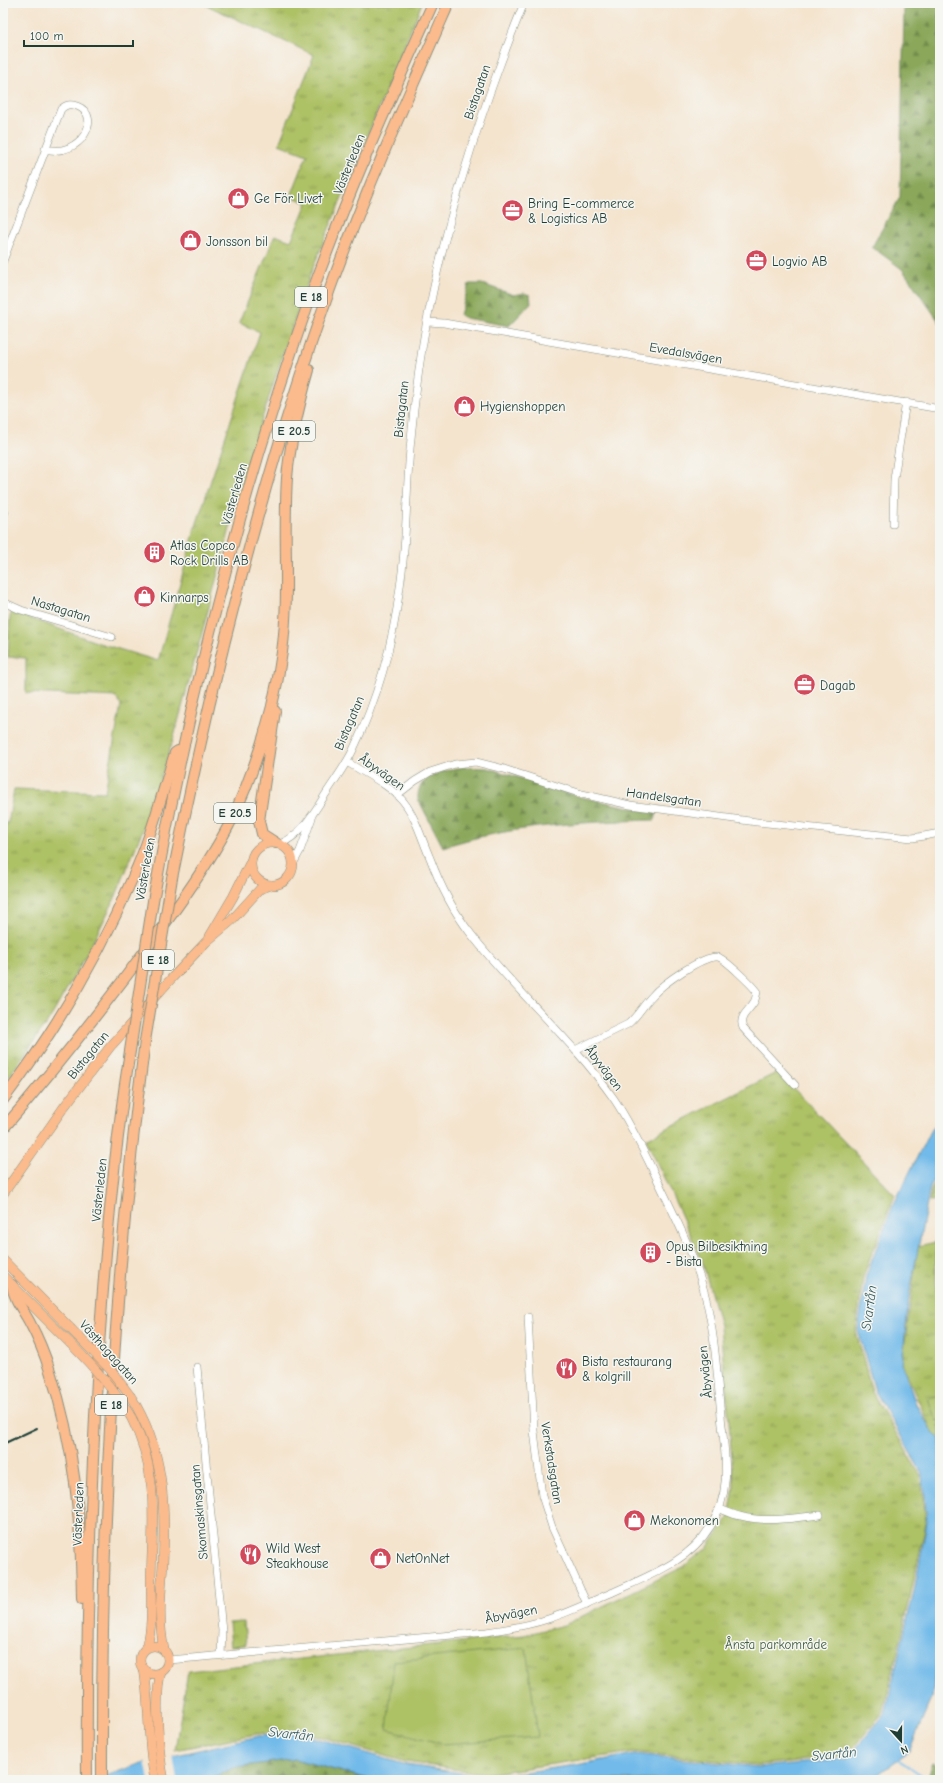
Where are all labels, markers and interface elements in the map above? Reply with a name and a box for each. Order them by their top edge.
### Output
scale bar [24,22,133,48]
text: 100 m [30,29,63,43]
street label: Bistagatan [461,62,493,122]
street label: Västerleden [330,132,368,196]
shop icon: Ge För Livet [226,185,252,211]
place label: Ge För Livet [254,191,323,206]
place label: Bring E-commerce & Logistics AB [528,196,635,226]
office icon: Bring E-commerce & Logistics AB [499,197,525,223]
shop icon: Jonsson bil [177,228,203,254]
place label: Jonsson bil [206,234,268,249]
office icon: Logvio AB [744,248,770,274]
place label: Logvio AB [772,254,827,269]
road number: E 18 [295,287,327,307]
street label: Evedalsvägen [648,339,724,367]
street label: Bistagatan [391,380,411,438]
shop icon: Hygienshoppen [452,393,478,419]
place label: Hygienshoppen [480,399,565,414]
road number: E 20.5 [273,421,315,441]
street label: Västerleden [218,461,250,527]
place label: Atlas Copco Rock Drills AB [170,538,249,568]
building icon: Atlas Copco Rock Drills AB [141,539,167,565]
shop icon: Kinnarps [131,584,157,610]
place label: Kinnarps [160,590,209,605]
street label: Nastagatan [29,593,93,625]
office icon: Dagab [791,672,817,698]
place label: Dagab [820,678,855,693]
street label: Bistagatan [331,694,367,752]
street label: Åbyvägen [356,750,408,793]
street label: Handelsgatan [625,784,703,810]
road number: E 20.5 [214,803,256,823]
street label: Västerleden [132,836,158,902]
road number: E 18 [142,950,174,970]
street label: Bistagatan [64,1028,112,1082]
street label: Åbyvägen [582,1042,627,1093]
street label: Västerleden [88,1157,110,1223]
place label: Opus Bilbesiktning - Bista [666,1239,768,1269]
building icon: Opus Bilbesiktning - Bista [638,1240,664,1266]
water label: Svartån [857,1284,881,1332]
street label: Västhagagatan [76,1317,142,1387]
street label: Åbyvägen [694,1345,715,1399]
place label: Bista restaurang & kolgrill [582,1354,672,1384]
restaurant icon: Bista restaurang & kolgrill [554,1355,580,1381]
road number: E 18 [95,1395,127,1415]
street label: Verkstadsgatan [538,1421,566,1505]
street label: Skomaskinsgatan [187,1464,211,1560]
street label: Västerleden [69,1482,87,1546]
shop icon: Mekonomen [622,1507,648,1533]
place label: Mekonomen [650,1513,719,1528]
place label: Wild West Steakhouse [266,1541,329,1571]
restaurant icon: Wild West Steakhouse [237,1542,263,1568]
shop icon: NetOnNet [367,1545,393,1571]
place label: NetOnNet [396,1551,450,1566]
street label: Åbyvägen [483,1601,538,1626]
park label: Ånsta parkområde [725,1636,827,1652]
north arrow [881,1721,921,1761]
water label: Svartån [268,1723,315,1745]
water label: Svartån [811,1743,858,1765]
text: N [899,1743,910,1757]

